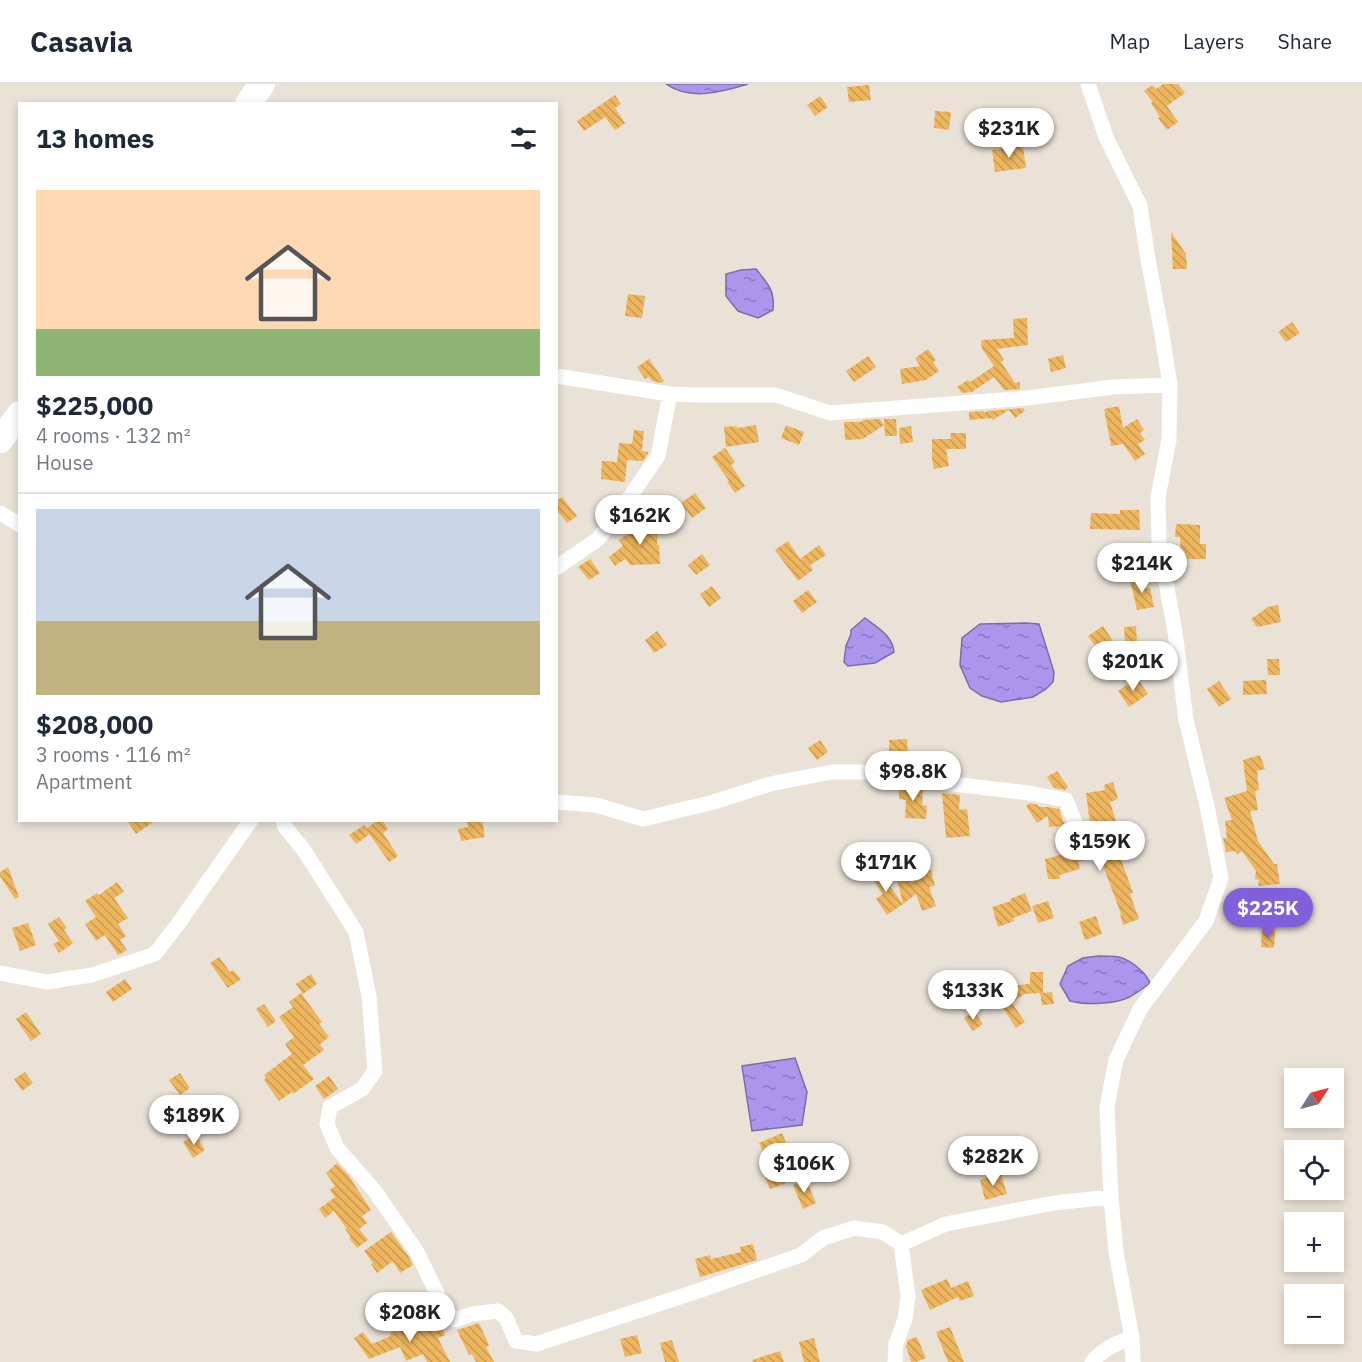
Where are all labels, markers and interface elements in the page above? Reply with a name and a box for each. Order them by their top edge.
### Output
text: Casavia [30,23,133,60]
text: Map [1110,27,1150,55]
text: Layers [1183,27,1245,55]
text: Share [1278,27,1332,55]
pin: $231K [967,108,1051,159]
text: $231K [978,114,1040,141]
text: 13 homes [36,121,154,155]
icon: filters [507,122,540,155]
icon: home [234,229,342,337]
text: $225,000 [36,388,153,422]
text: 4 rooms · 132 m² [36,422,191,449]
text: House [36,449,93,476]
pin: $162K [598,495,682,546]
text: $162K [609,501,671,528]
pin: $214K [1100,543,1184,594]
icon: home [234,548,342,656]
text: $214K [1111,549,1173,576]
pin: $201K [1091,641,1175,692]
text: $201K [1102,647,1164,674]
text: $208,000 [36,707,153,741]
text: 3 rooms · 116 m² [36,741,191,768]
pin: $98.8K [864,751,962,802]
text: $98.8K [879,757,947,784]
text: Apartment [36,768,132,795]
pin: $159K [1058,821,1142,872]
text: $159K [1069,827,1131,854]
pin: $171K [844,842,928,893]
text: $171K [855,848,917,875]
pin: $225K [1226,888,1310,939]
text: $225K [1237,894,1299,921]
pin: $133K [931,970,1015,1021]
text: $133K [942,976,1004,1003]
north arrow [1284,1068,1344,1128]
map controls [1284,1068,1344,1344]
pin: $189K [152,1095,236,1146]
text: $189K [163,1101,225,1128]
pin: $282K [951,1136,1035,1187]
button: locate [1284,1140,1344,1200]
text: $282K [962,1142,1024,1169]
pin: $106K [762,1143,846,1194]
text: $106K [773,1149,835,1176]
button: + [1284,1212,1344,1272]
button: − [1284,1284,1344,1344]
pin: $208K [368,1292,452,1343]
text: $208K [379,1298,441,1325]

